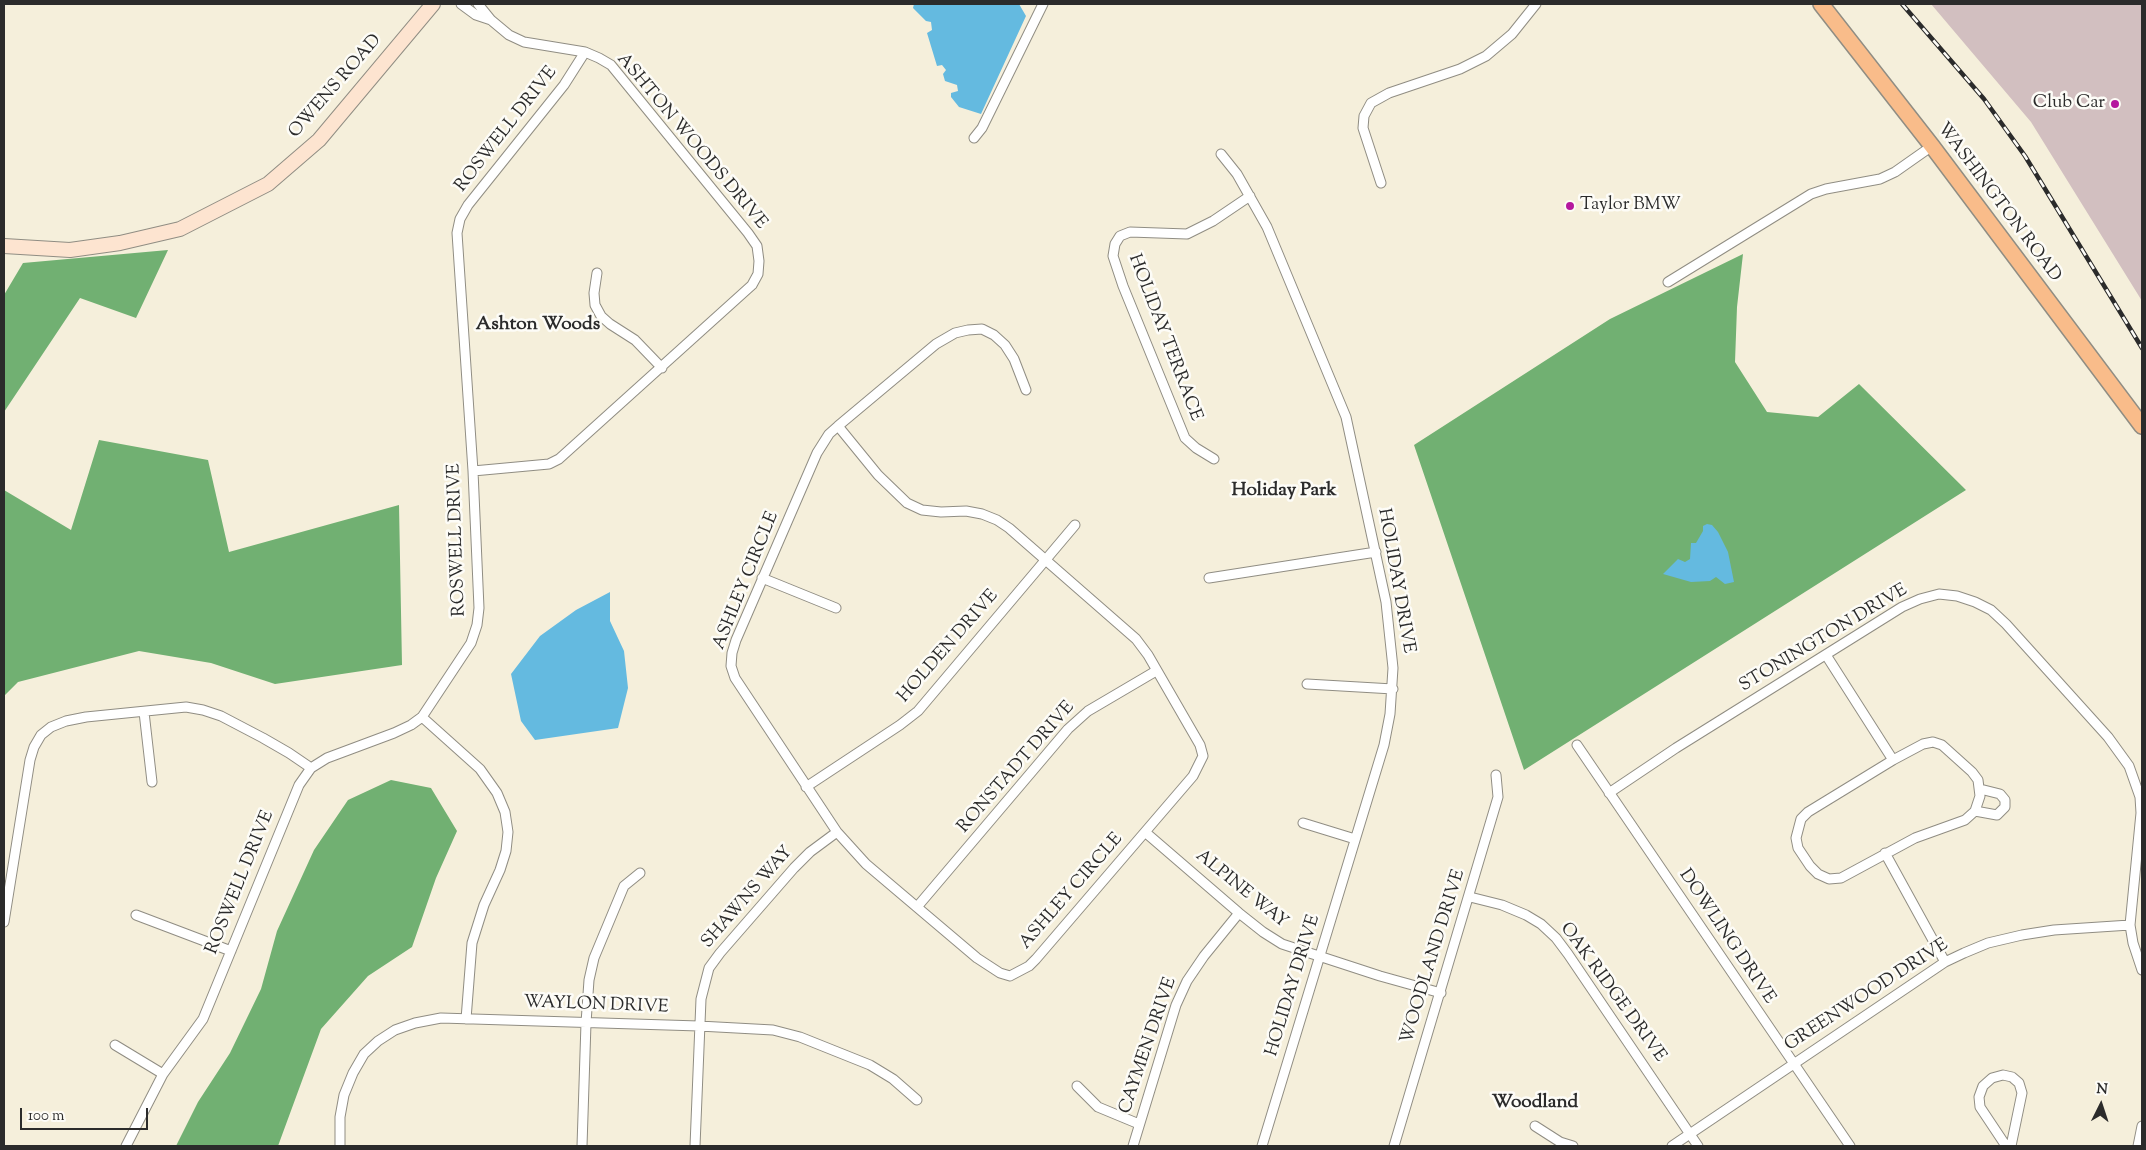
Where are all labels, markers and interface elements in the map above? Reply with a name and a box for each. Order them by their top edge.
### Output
street label: OWENS ROAD [285,31,387,143]
street label: ASHTON WOODS DRIVE [611,50,771,234]
street label: ROSWELL DRIVE [451,63,563,197]
place label: Club Car [2033,93,2105,115]
marker: Club Car [2109,98,2121,110]
street label: WASHINGTON ROAD [1931,119,2065,287]
place label: Taylor BMW [1580,195,1681,217]
marker: Taylor BMW [1564,200,1576,212]
street label: HOLIDAY TERRACE [1122,252,1206,424]
district label: Ashton Woods [476,315,600,337]
street label: ROSWELL DRIVE [445,463,471,617]
district label: Holiday Park [1232,481,1336,503]
street label: HOLIDAY DRIVE [1372,507,1418,655]
street label: ASHLEY CIRCLE [709,509,785,653]
street label: STONINGTON DRIVE [1736,580,1912,698]
street label: HOLDEN DRIVE [894,586,1004,708]
street label: RONSTADT DRIVE [954,698,1080,838]
street label: ROSWELL DRIVE [202,808,280,958]
street label: ASHLEY CIRCLE [1016,830,1128,954]
street label: SHAWNS WAY [698,843,798,953]
street label: ALPINE WAY [1190,846,1292,934]
street label: DOWLING DRIVE [1673,866,1779,1008]
street label: WOODLAND DRIVE [1397,867,1471,1047]
street label: HOLIDAY DRIVE [1262,913,1326,1059]
street label: OAK RIDGE DRIVE [1554,919,1670,1067]
street label: GREENWOOD DRIVE [1781,935,1953,1057]
street label: CAYMEN DRIVE [1116,975,1182,1117]
street label: WAYLON DRIVE [523,993,669,1019]
north arrow [2076,1080,2126,1130]
text: N [2096,1080,2108,1100]
district label: Woodland [1492,1093,1578,1115]
scale bar [22,1098,150,1130]
text: 100 m [28,1106,64,1127]

